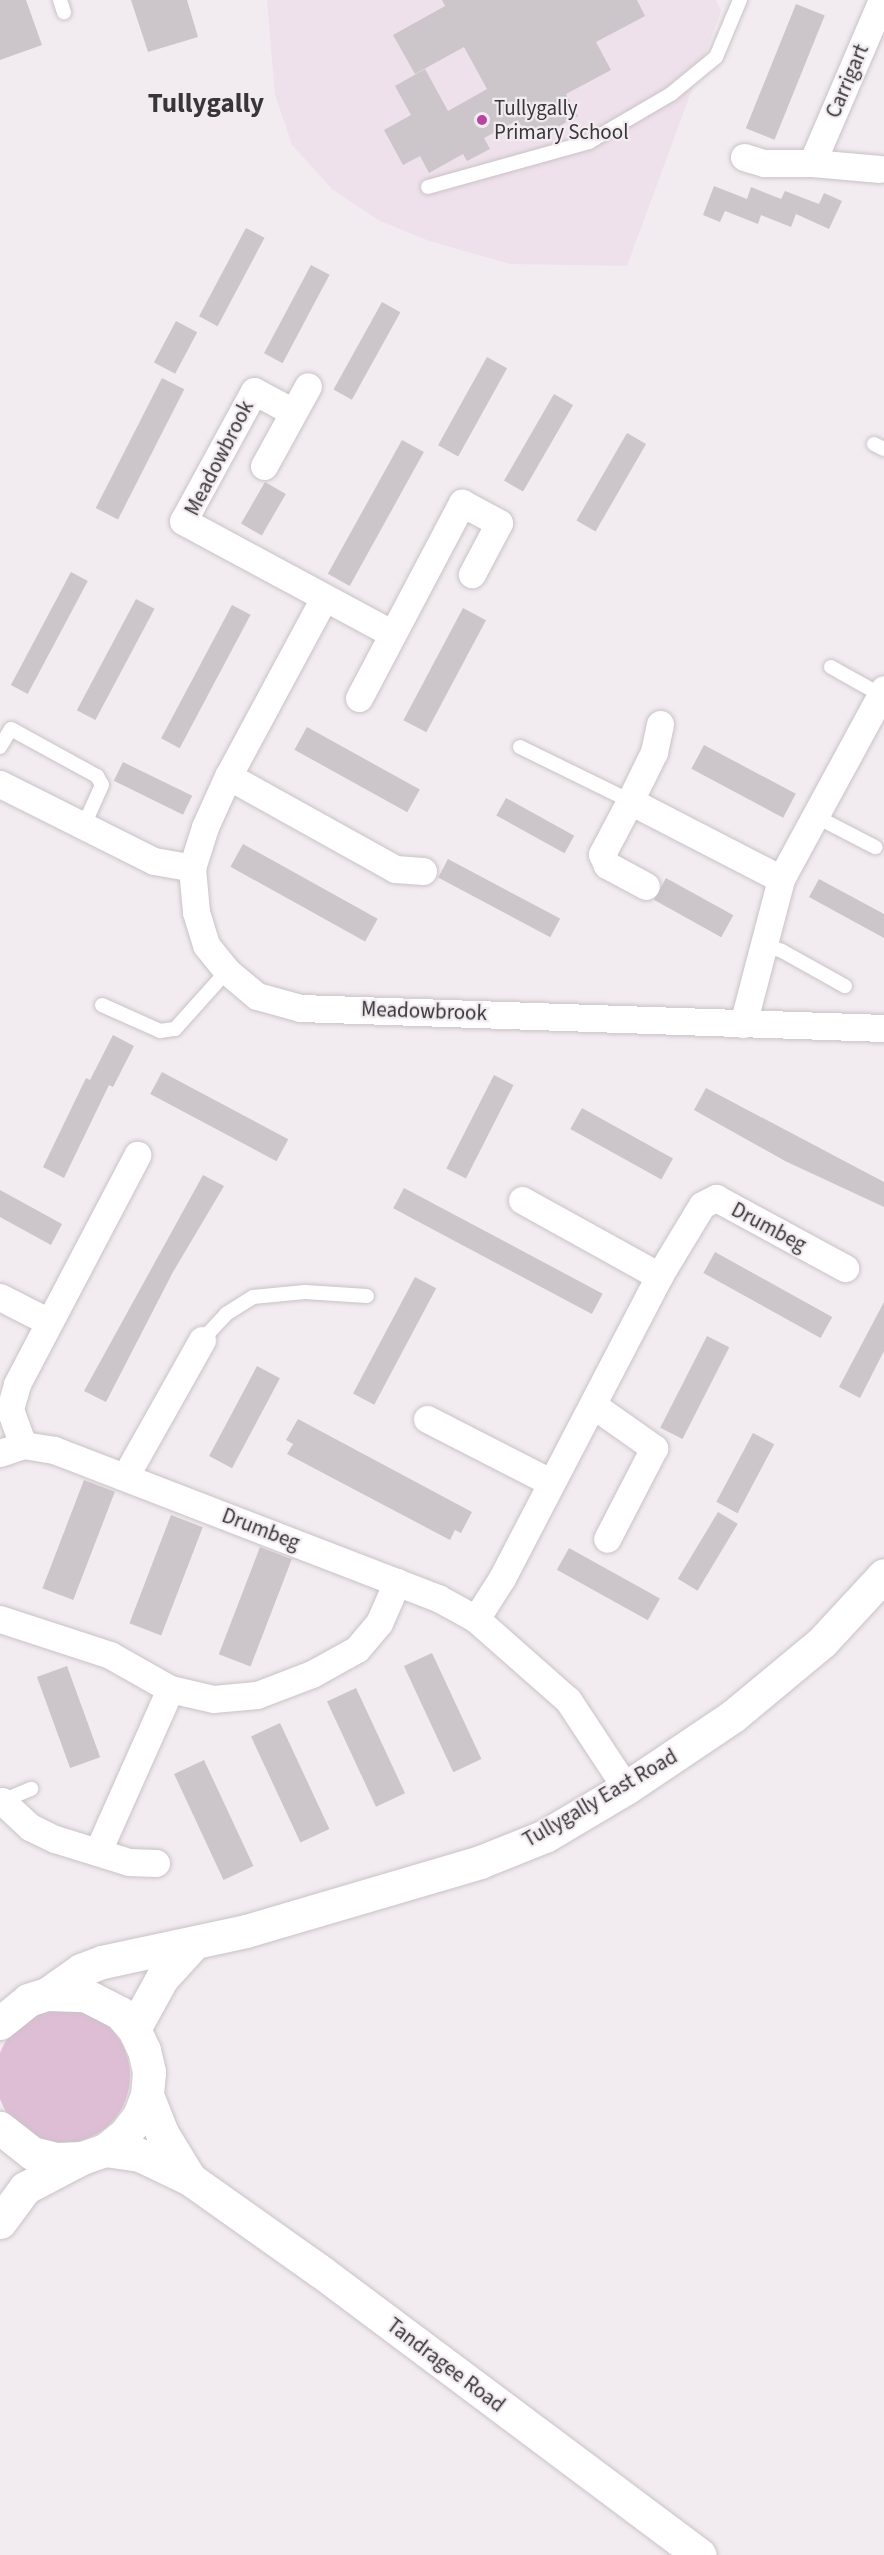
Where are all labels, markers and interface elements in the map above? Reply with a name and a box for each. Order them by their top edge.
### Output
street label: Carrigart [820,40,874,122]
district label: Tullygally [148,88,264,120]
place label: Tullygally Primary School [494,95,628,145]
marker: Tullygally Primary School [475,113,489,127]
street label: Meadowbrook [179,396,259,520]
street label: Meadowbrook [361,996,487,1026]
street label: Drumbeg [727,1197,811,1257]
street label: Drumbeg [218,1503,304,1555]
street label: Tullygally East Road [518,1744,682,1852]
street label: Tandragee Road [382,2312,510,2418]

